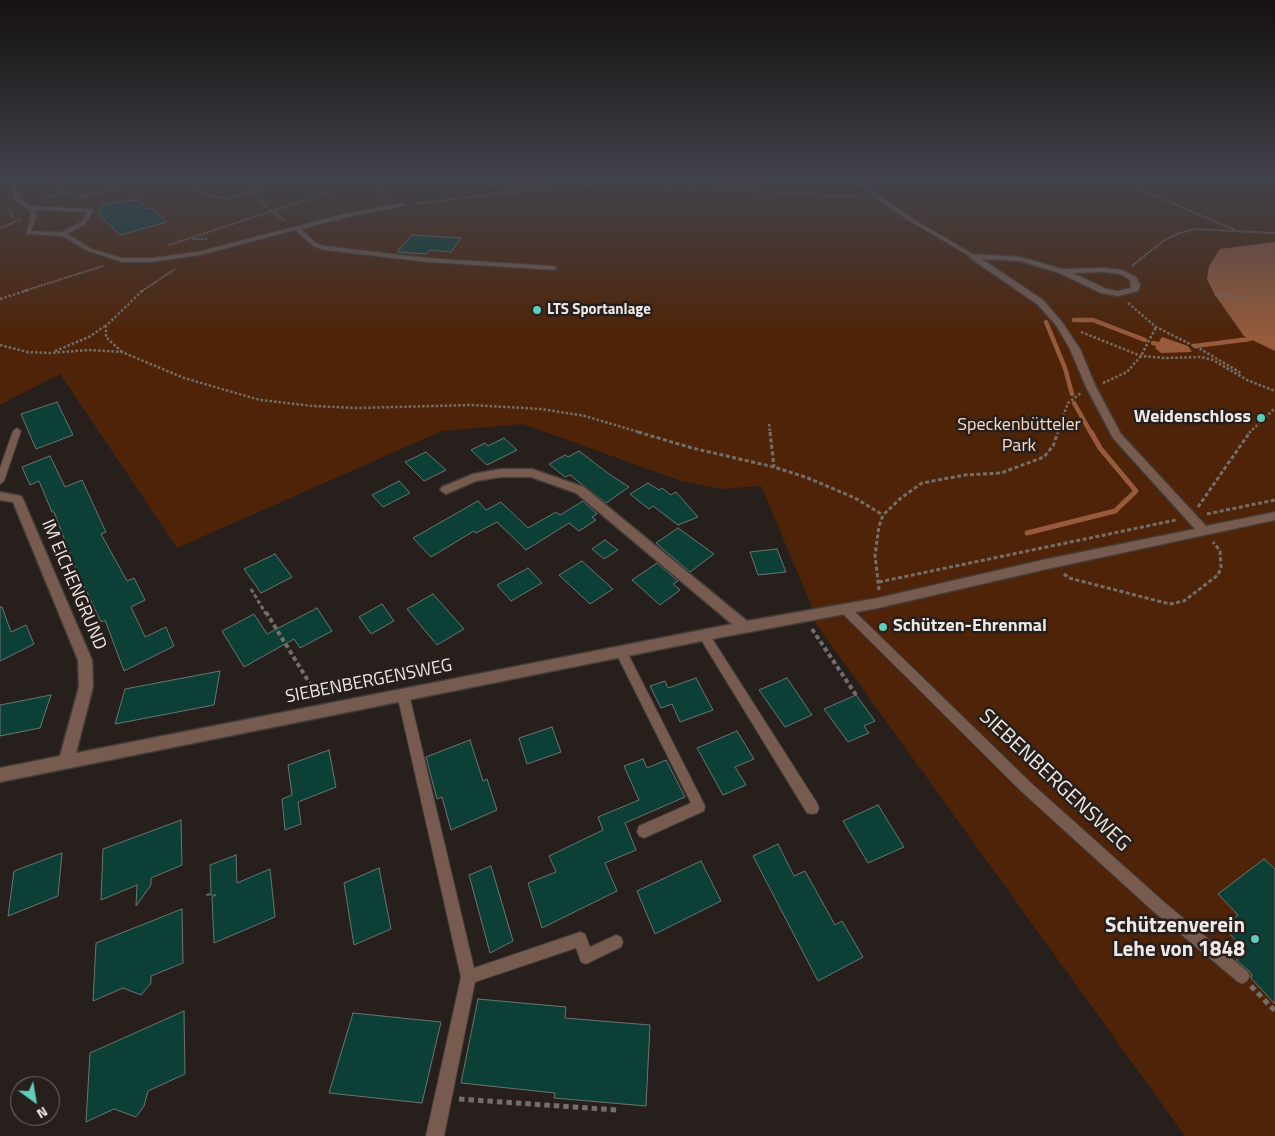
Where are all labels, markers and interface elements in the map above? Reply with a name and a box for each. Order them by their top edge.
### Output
place label: LTS Sportanlage [547,301,651,319]
marker: LTS Sportanlage [531,304,543,316]
place label: Weidenschloss [1134,407,1251,429]
marker: Weidenschloss [1255,412,1267,424]
park label: Speckenbütteler Park [957,415,1081,458]
street label: IM EICHENGRUND [36,517,110,653]
place label: Schützen-Ehrenmal [893,616,1047,638]
marker: Schützen-Ehrenmal [877,621,889,633]
street label: SIEBENBERGENSWEG [284,655,454,709]
street label: SIEBENBERGENSWEG [973,704,1135,858]
place label: Schützenverein Lehe von 1848 [1105,914,1245,964]
marker: Schützenverein Lehe von 1848 [1249,933,1261,945]
north arrow [10,1076,60,1126]
text: N [33,1102,52,1125]

